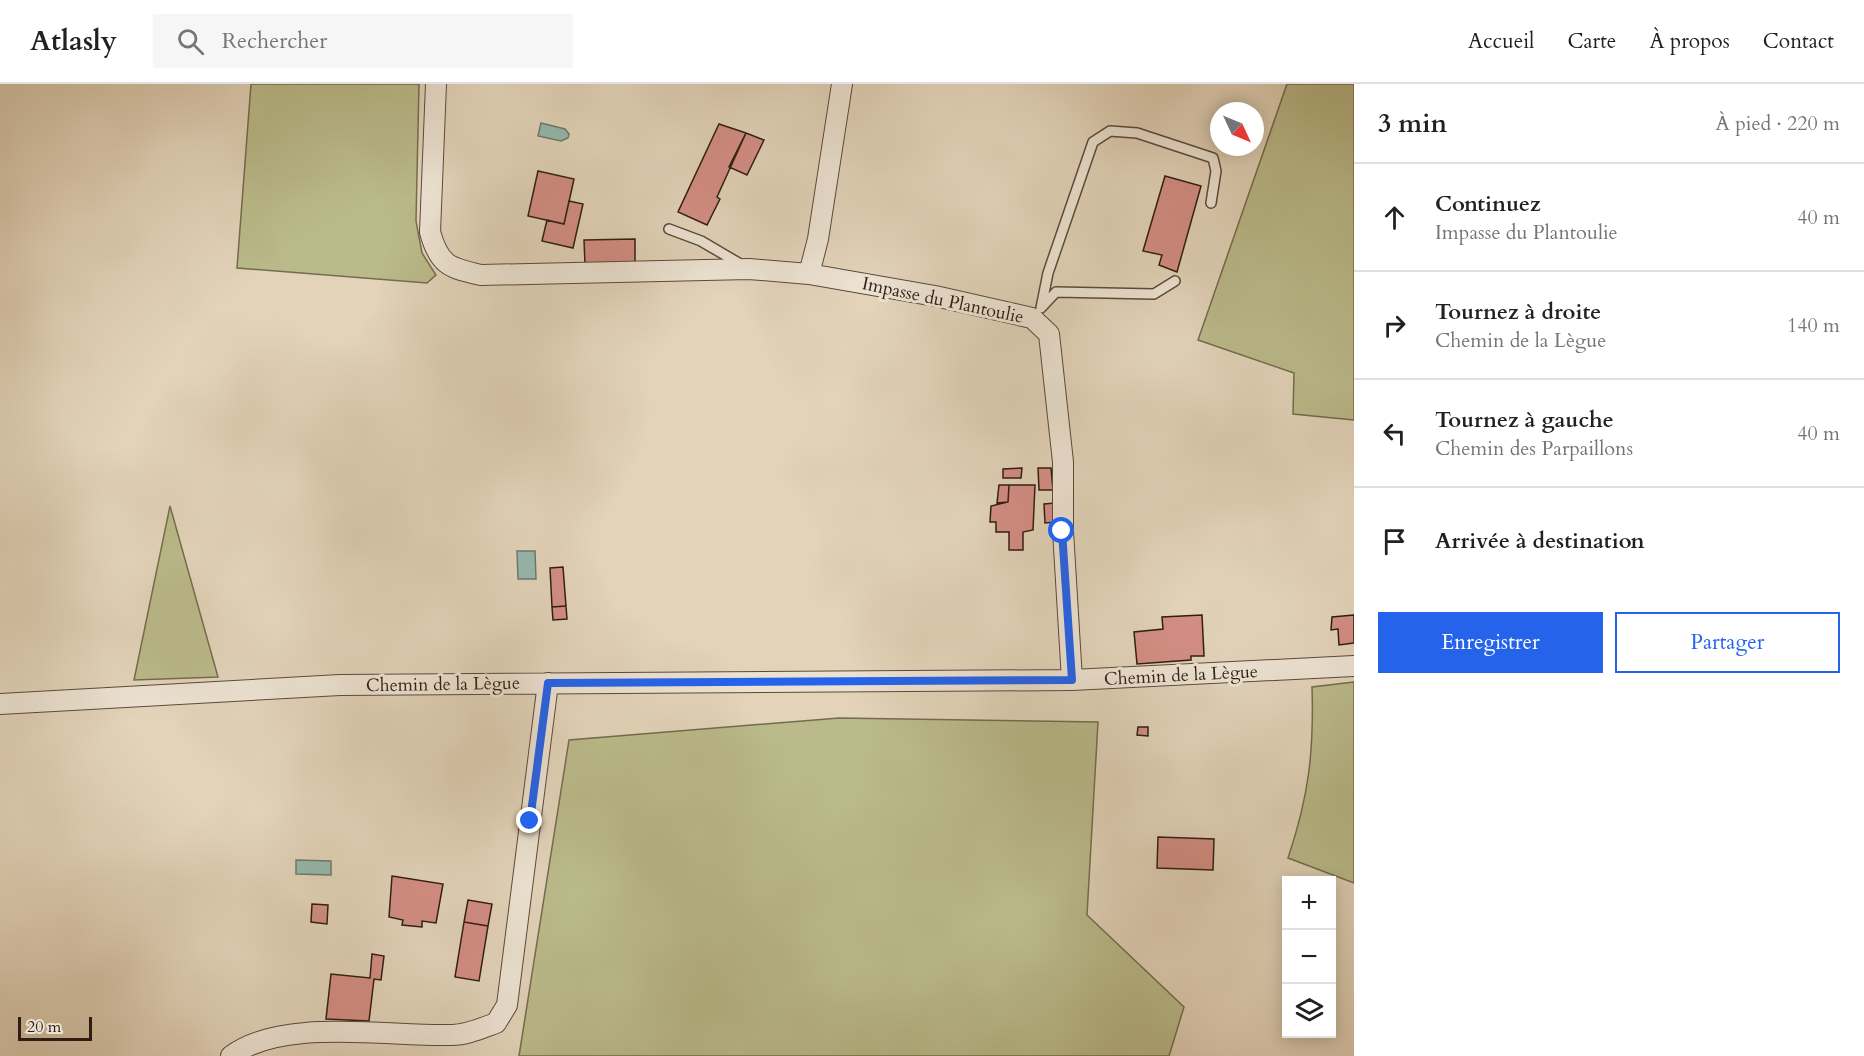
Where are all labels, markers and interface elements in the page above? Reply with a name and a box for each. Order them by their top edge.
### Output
search box [153,14,573,68]
text: Atlasly [30,22,117,60]
icon: search [174,25,207,58]
text: Rechercher [222,26,327,56]
text: Accueil [1468,27,1534,56]
text: Carte [1567,27,1616,56]
text: À propos [1649,27,1730,56]
text: Contact [1763,27,1834,56]
north arrow [1210,102,1264,156]
text: 3 min [1378,106,1447,141]
text: À pied · 220 m [1716,110,1840,137]
text: Continuez [1435,189,1541,219]
icon: ahead [1378,201,1411,234]
text: 40 m [1797,204,1840,231]
text: Impasse du Plantoulie [1435,219,1618,246]
street label: Impasse du Plantoulie [860,271,1026,330]
text: Tournez à droite [1435,297,1601,327]
icon: right [1378,309,1411,342]
text: 140 m [1787,312,1840,339]
text: Chemin de la Lègue [1435,327,1606,354]
text: Tournez à gauche [1435,405,1614,435]
icon: left [1378,417,1411,450]
text: 40 m [1797,420,1840,447]
text: Chemin des Parpaillons [1435,435,1633,462]
route start [1048,517,1074,543]
icon: arrive [1378,525,1411,558]
text: Arrivée à destination [1435,526,1645,556]
button: Enregistrer [1378,612,1603,673]
button: Partager [1615,612,1840,673]
street label: Chemin de la Lègue [1103,659,1259,692]
street label: Chemin de la Lègue [366,671,520,698]
route end [516,807,542,833]
map controls [1282,876,1336,1038]
button: + [1282,876,1336,930]
button: − [1282,930,1336,984]
button: layers [1282,984,1336,1038]
scale bar [18,1014,92,1042]
text: 20 m [27,1016,61,1038]

